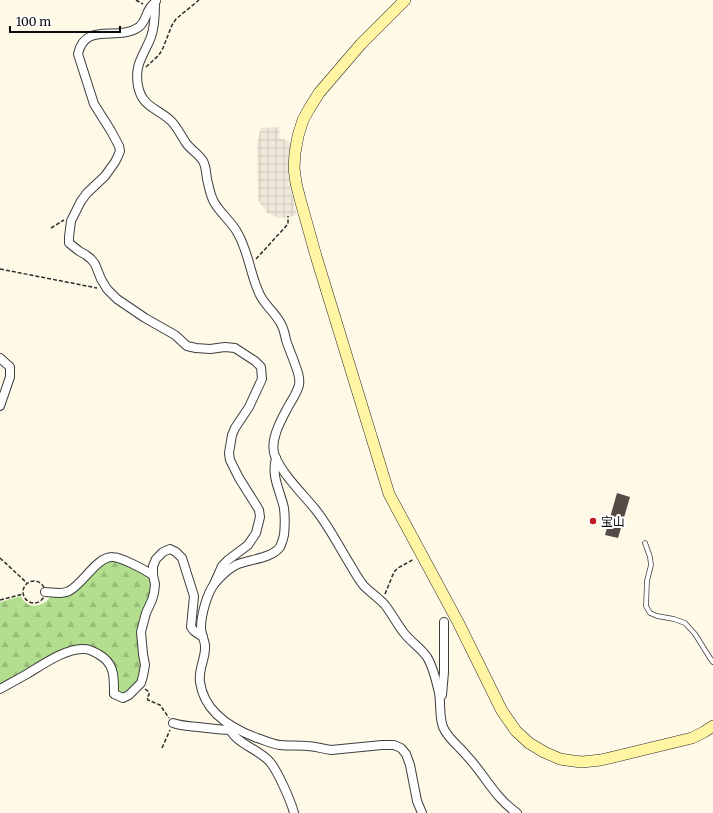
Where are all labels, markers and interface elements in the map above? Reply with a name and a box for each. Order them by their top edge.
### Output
scale bar [10,8,120,34]
text: 100 m [16,14,51,29]
place label: 宝山 [601,514,625,529]
marker: 宝山 [588,516,598,526]

